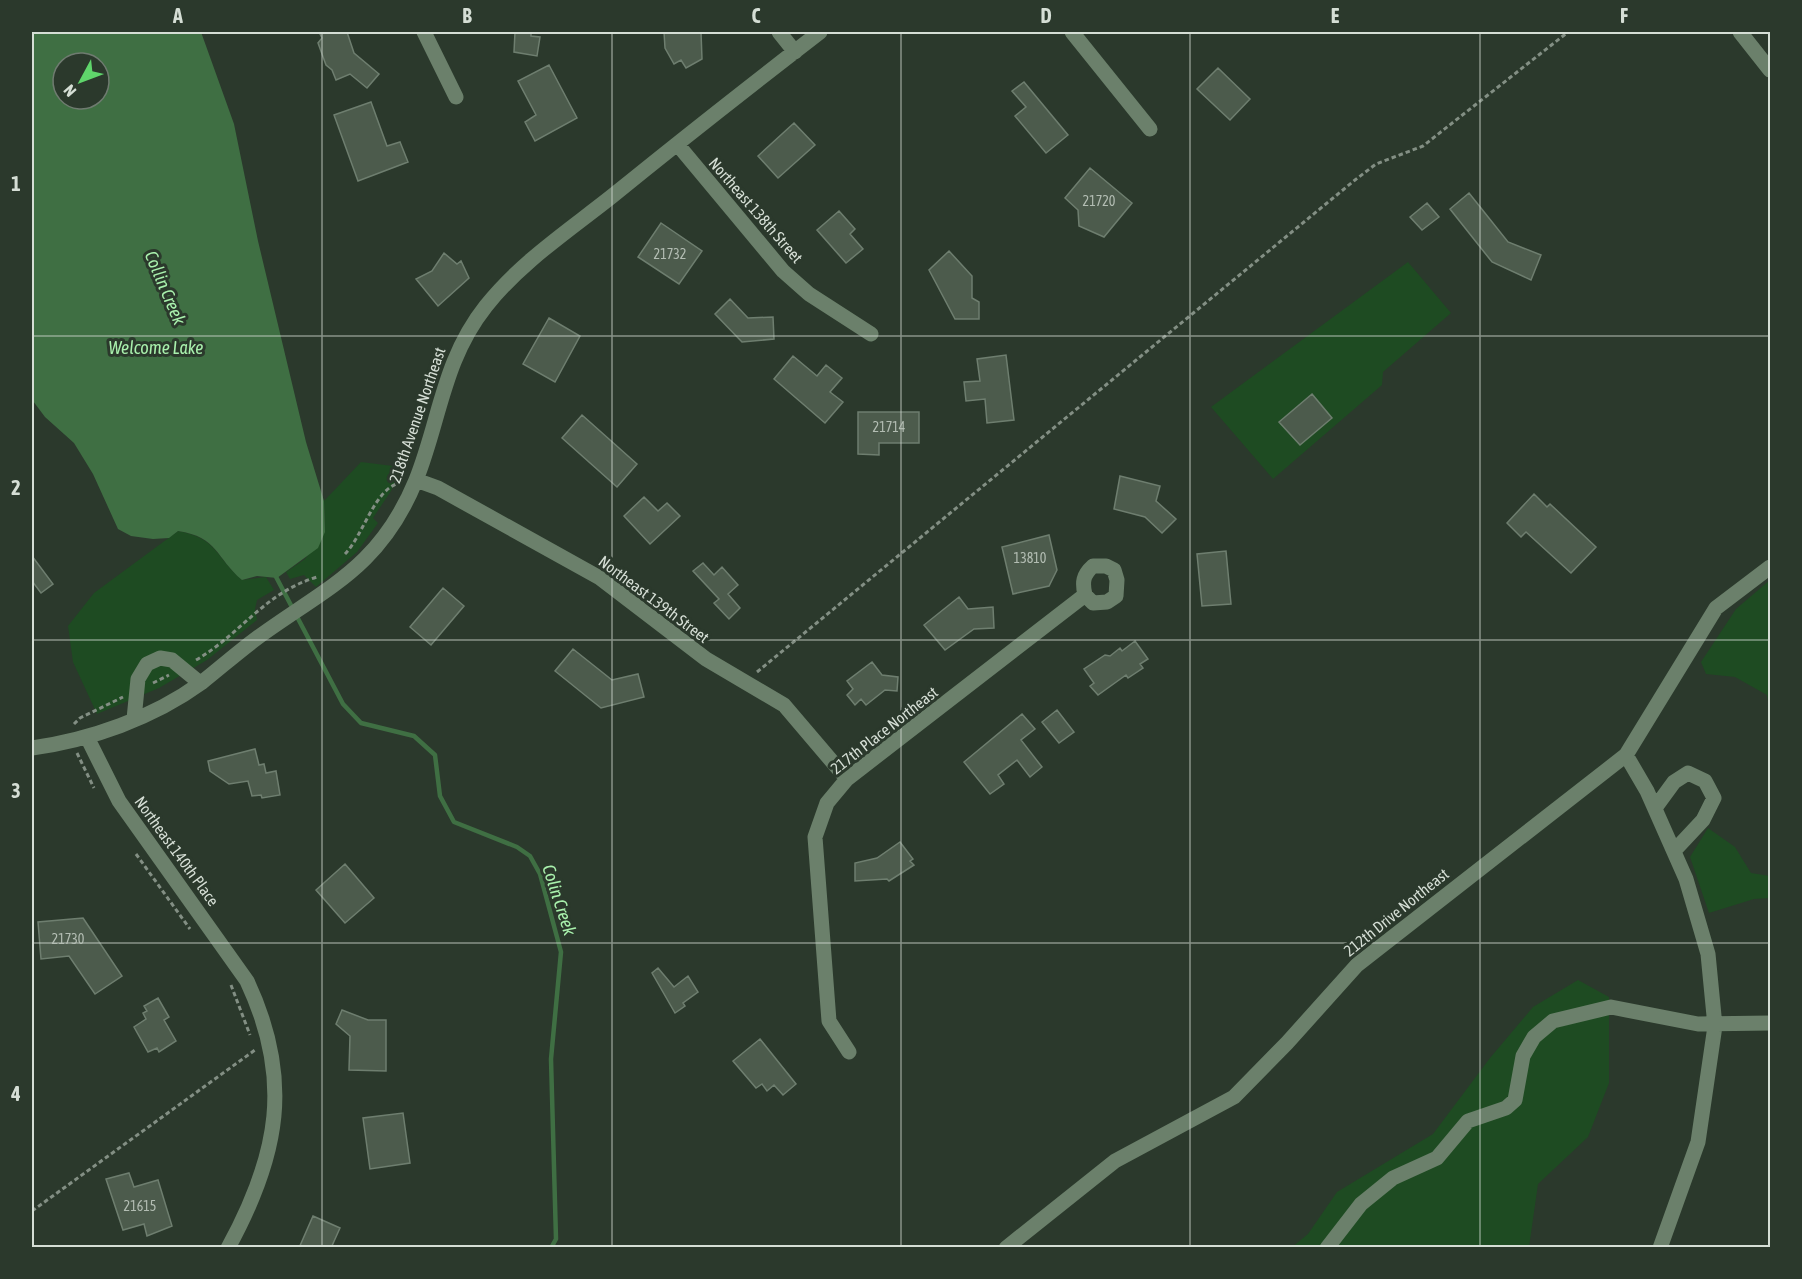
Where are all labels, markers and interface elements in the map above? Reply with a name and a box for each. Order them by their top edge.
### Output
text: A [172,4,183,27]
text: B [462,4,472,27]
text: C [752,4,761,27]
text: D [1040,4,1052,27]
text: E [1331,4,1340,27]
text: F [1620,4,1628,27]
north arrow [51,51,111,111]
text: N [60,81,80,100]
street label: Northeast 138th Street [705,154,807,266]
text: 1 [11,172,21,195]
house number: 21720 [1083,193,1116,209]
house number: 21732 [654,246,686,262]
water label: Collin Creek [141,248,191,329]
water label: Welcome Lake [109,337,203,358]
street label: 218th Avenue Northeast [385,344,449,485]
house number: 21714 [873,419,906,435]
text: 2 [11,476,21,499]
house number: 13810 [1014,550,1047,566]
street label: Northeast 139th Street [595,552,713,647]
street label: 217th Place Northeast [827,682,941,777]
text: 3 [11,779,21,802]
street label: Northeast 140th Place [131,793,223,909]
water label: Colin Creek [538,862,581,939]
street label: 212th Drive Northeast [1340,864,1452,960]
house number: 21730 [52,931,85,947]
text: 4 [10,1082,21,1105]
house number: 21615 [124,1198,156,1214]

